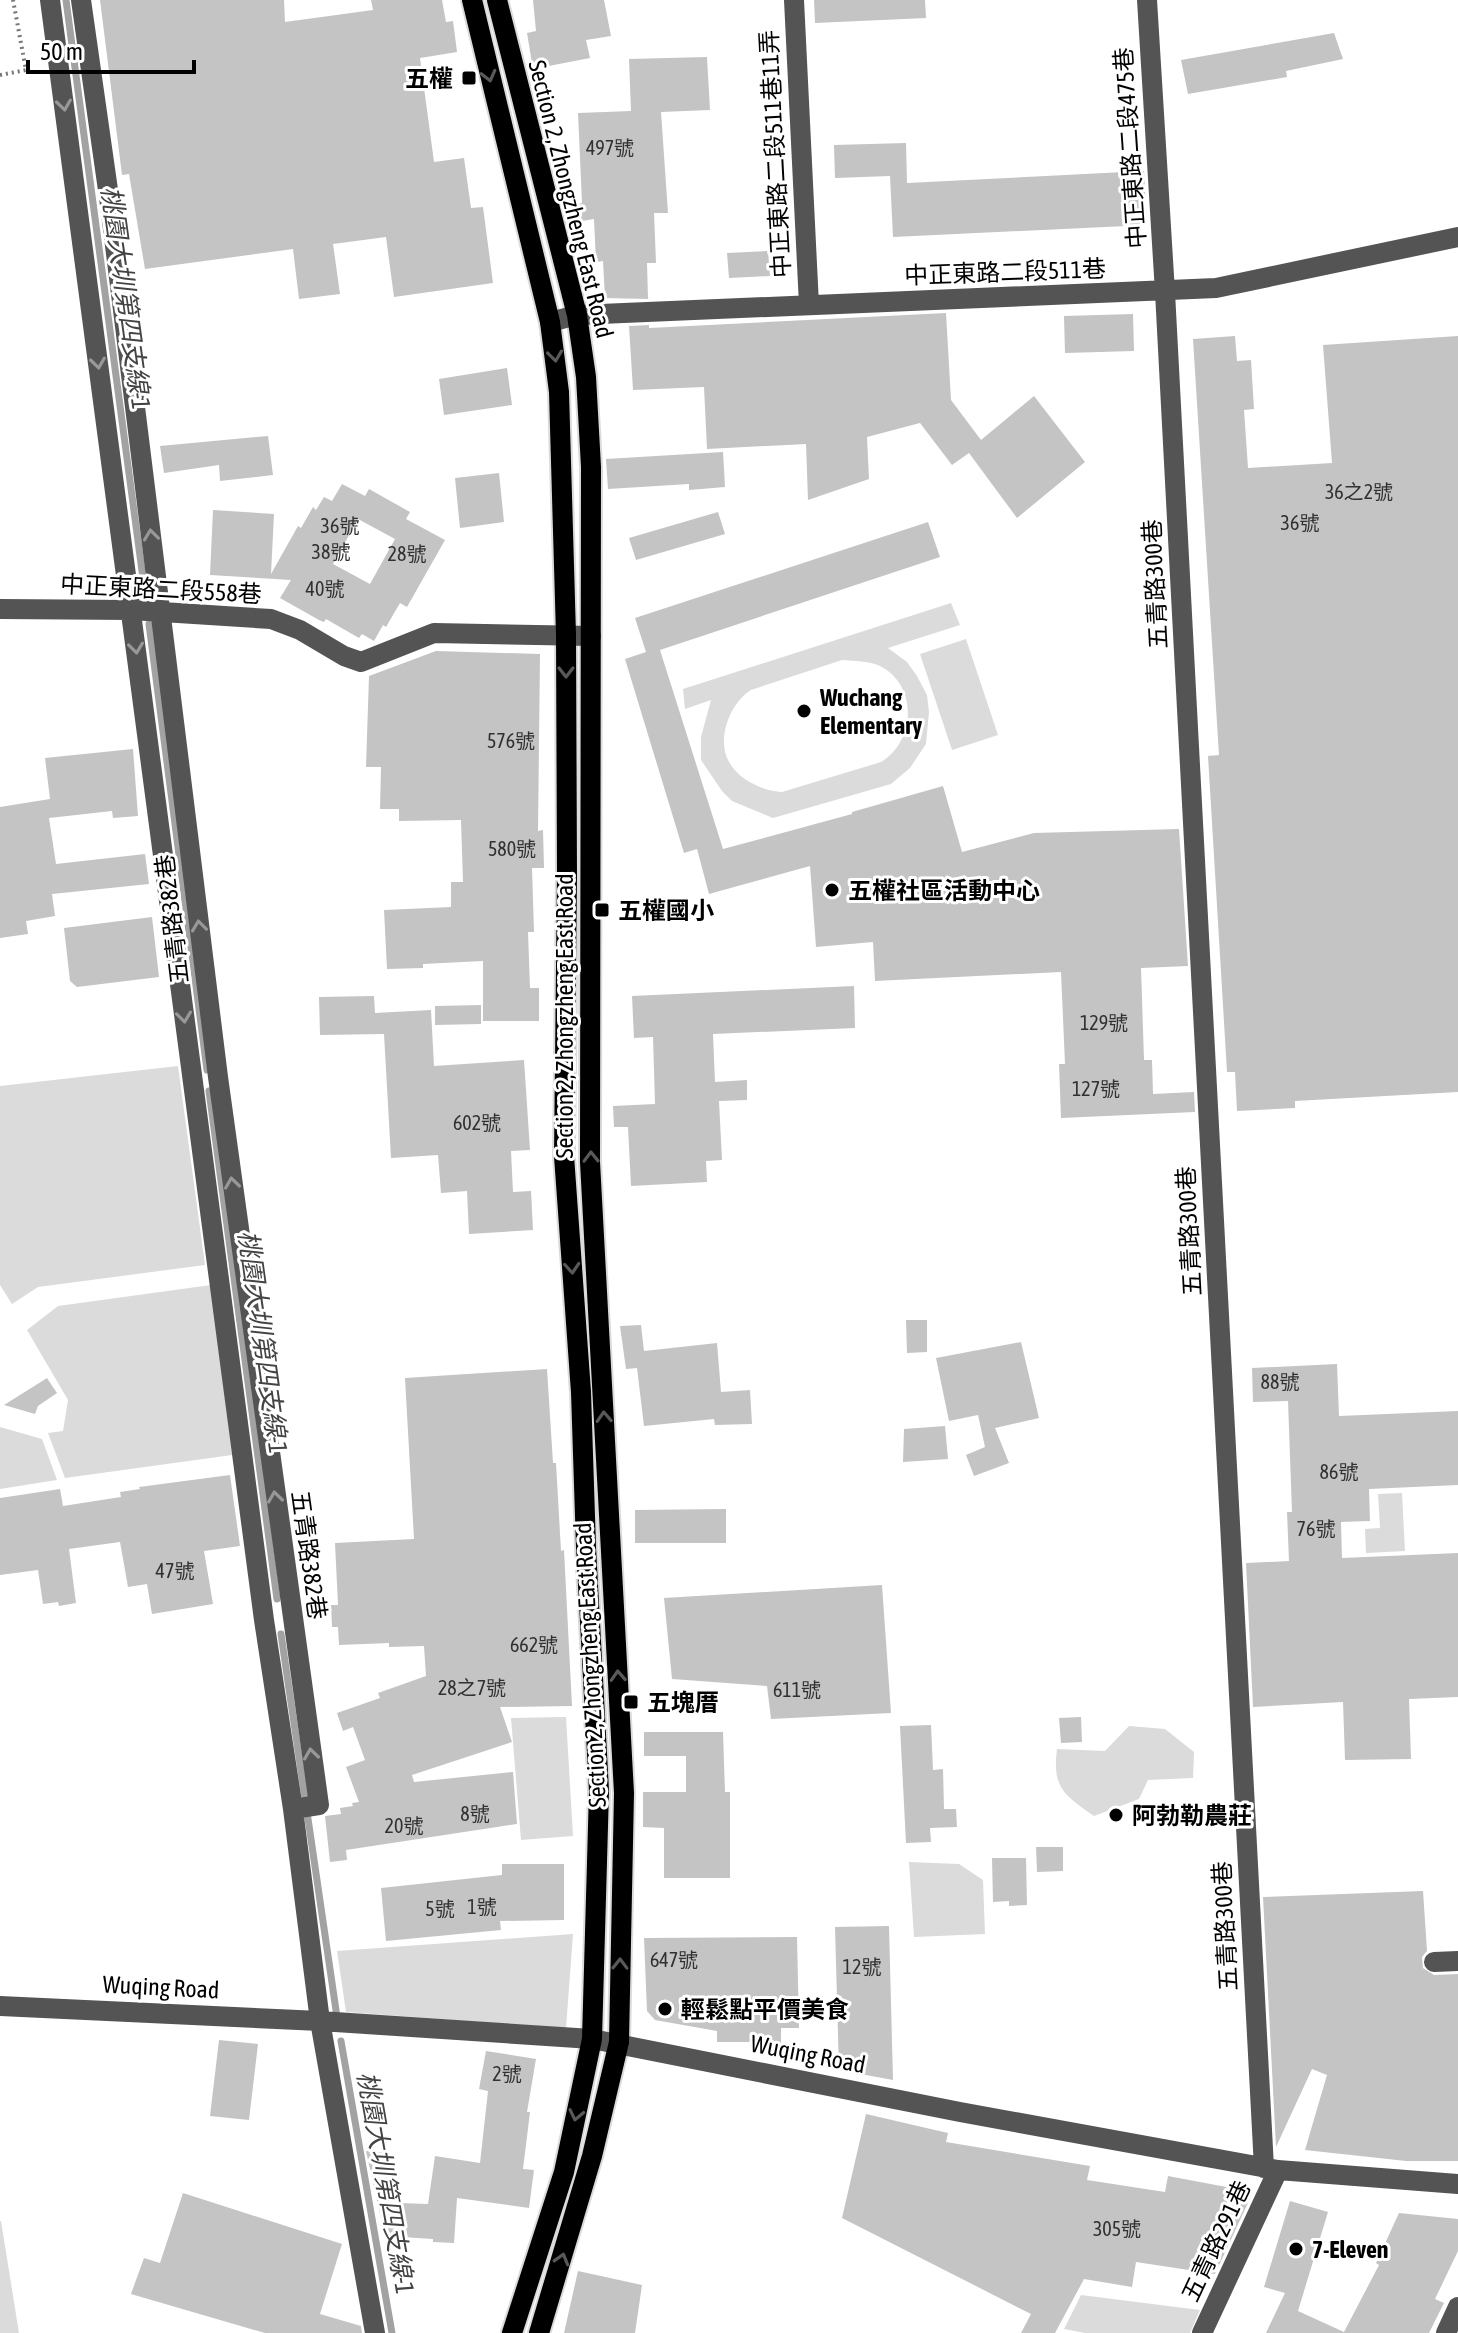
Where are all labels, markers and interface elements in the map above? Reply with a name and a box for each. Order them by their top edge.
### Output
scale bar [28,24,194,74]
street label: 中正東路二段511巷11弄 [755,29,795,279]
text: 50 m [40,38,83,65]
street label: 中正東路二段475巷 [1109,46,1151,250]
street label: Section 2, Zhongzheng East Road [523,57,619,341]
place label: 五權 [405,65,453,92]
marker: 五權 [460,69,478,87]
one-way arrow [480,69,497,82]
one-way arrow [55,98,72,112]
house number: 497號 [586,136,634,159]
water label: 桃園大圳第四支線-1 [95,184,157,412]
street label: 中正東路二段511巷 [904,255,1106,289]
one-way arrow [546,349,563,363]
one-way arrow [89,356,106,370]
house number: 36之2號 [1325,480,1393,503]
house number: 36號 [1281,511,1319,534]
house number: 36號 [321,514,359,537]
street label: 五青路300巷 [1138,518,1172,650]
one-way arrow [143,528,160,541]
house number: 38號 [312,540,350,563]
house number: 28號 [388,542,426,565]
street label: 中正東路二段558巷 [60,570,262,608]
house number: 40號 [306,577,344,600]
one-way arrow [127,642,144,655]
one-way arrow [557,666,575,679]
place label: Wuchang Elementary [819,684,922,739]
marker: Wuchang Elementary [795,702,813,720]
house number: 576號 [487,729,535,752]
house number: 580號 [488,837,536,860]
street label: 五青路382巷 [151,853,193,985]
street label: Section 2, Zhongzheng East Road [551,873,578,1159]
place label: 五權社區活動中心 [848,877,1040,904]
marker: 五權社區活動中心 [823,881,841,899]
place label: 五權國小 [618,897,714,924]
marker: 五權國小 [593,901,611,919]
one-way arrow [191,919,208,932]
one-way arrow [175,1010,192,1024]
house number: 129號 [1080,1011,1128,1034]
house number: 127號 [1072,1077,1120,1100]
house number: 602號 [453,1111,501,1134]
one-way arrow [582,1150,599,1163]
street label: 五青路300巷 [1172,1165,1206,1297]
one-way arrow [224,1177,241,1190]
water label: 桃園大圳第四支線-1 [232,1228,294,1456]
one-way arrow [563,1261,580,1274]
house number: 88號 [1261,1370,1299,1393]
one-way arrow [596,1410,613,1423]
house number: 86號 [1320,1460,1358,1483]
street label: 五青路382巷 [287,1489,331,1621]
one-way arrow [266,1490,283,1503]
house number: 76號 [1297,1517,1335,1540]
street label: Section 2, Zhongzheng East Road [569,1522,611,1808]
house number: 47號 [156,1559,194,1582]
house number: 662號 [510,1633,558,1656]
one-way arrow [609,1669,626,1682]
house number: 28之7號 [438,1676,506,1699]
house number: 611號 [773,1678,821,1701]
place label: 五塊厝 [647,1689,719,1716]
marker: 五塊厝 [622,1693,640,1711]
one-way arrow [303,1747,320,1761]
house number: 8號 [460,1802,490,1825]
place label: 阿勃勒農莊 [1132,1802,1252,1829]
marker: 阿勃勒農莊 [1107,1806,1125,1824]
house number: 20號 [385,1814,423,1837]
street label: 五青路300巷 [1208,1860,1242,1992]
house number: 1號 [467,1895,497,1918]
house number: 5號 [425,1897,455,1920]
house number: 647號 [650,1948,698,1971]
house number: 12號 [843,1955,881,1978]
one-way arrow [611,1957,629,1970]
street label: Wuqing Road [102,1970,220,2004]
place label: 輕鬆點平價美食 [681,1996,849,2023]
marker: 輕鬆點平價美食 [656,2000,674,2018]
street label: Wuqing Road [748,2030,868,2078]
house number: 2號 [492,2062,522,2085]
water label: 桃園大圳第四支線-1 [352,2069,420,2297]
one-way arrow [568,2108,585,2122]
street label: 五青路291巷 [1176,2176,1256,2306]
house number: 305號 [1093,2217,1141,2240]
place label: 7-Eleven [1312,2236,1388,2263]
marker: 7-Eleven [1287,2240,1305,2258]
one-way arrow [553,2252,569,2266]

